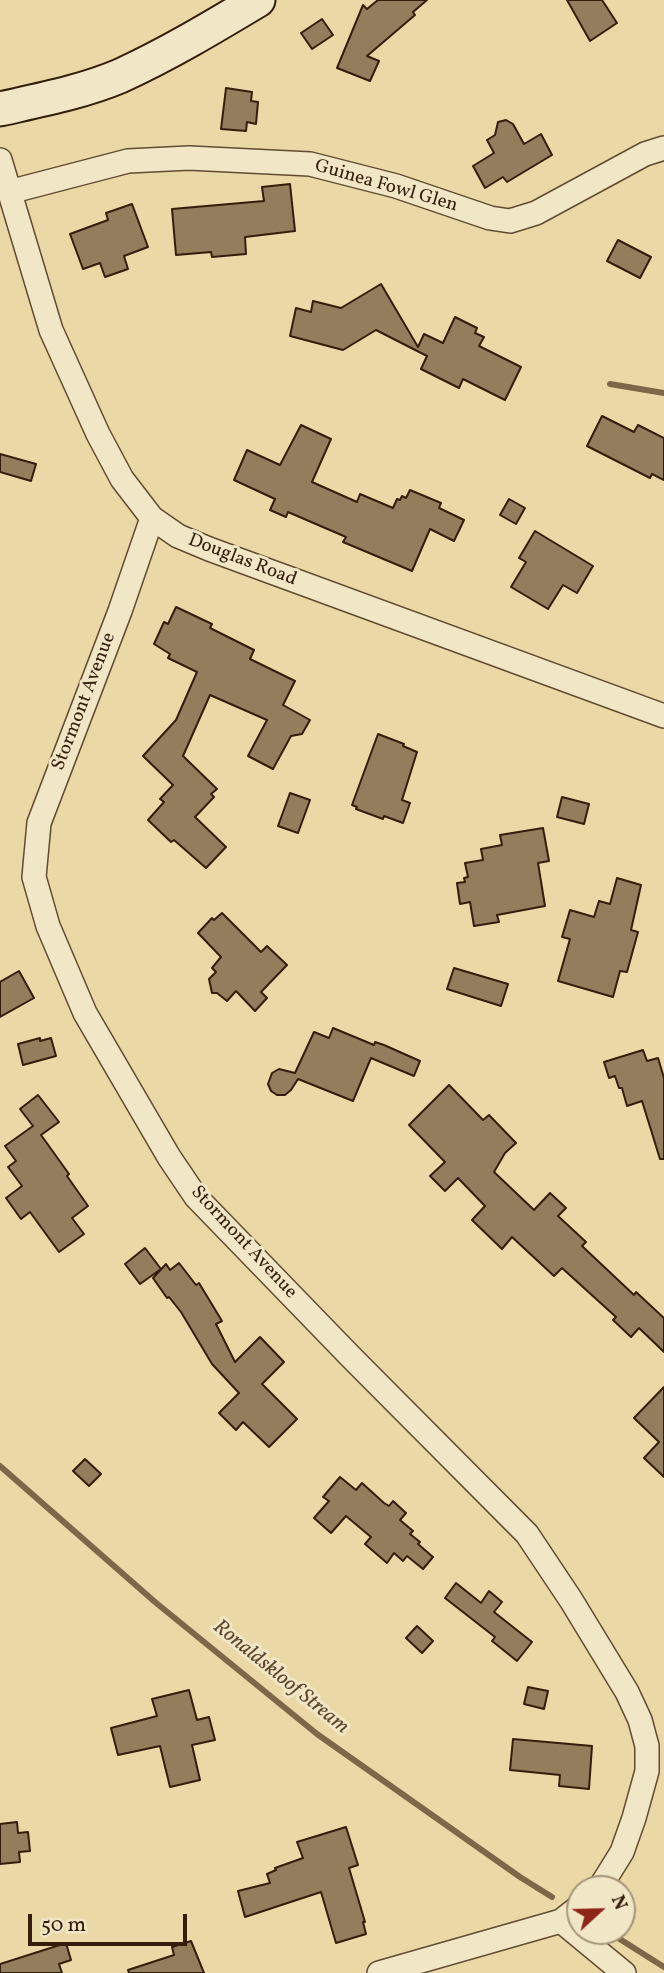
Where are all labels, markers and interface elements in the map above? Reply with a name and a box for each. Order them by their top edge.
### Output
street label: Guinea Fowl Glen [312,156,460,218]
street label: Douglas Road [185,530,299,592]
street label: Stormont Avenue [48,630,122,774]
street label: Stormont Avenue [185,1182,301,1304]
water label: Ronaldskloof Stream [207,1615,353,1741]
north arrow [566,1875,636,1945]
text: N [604,1892,633,1914]
scale bar [32,1899,191,1943]
text: 50 m [41,1911,86,1940]

